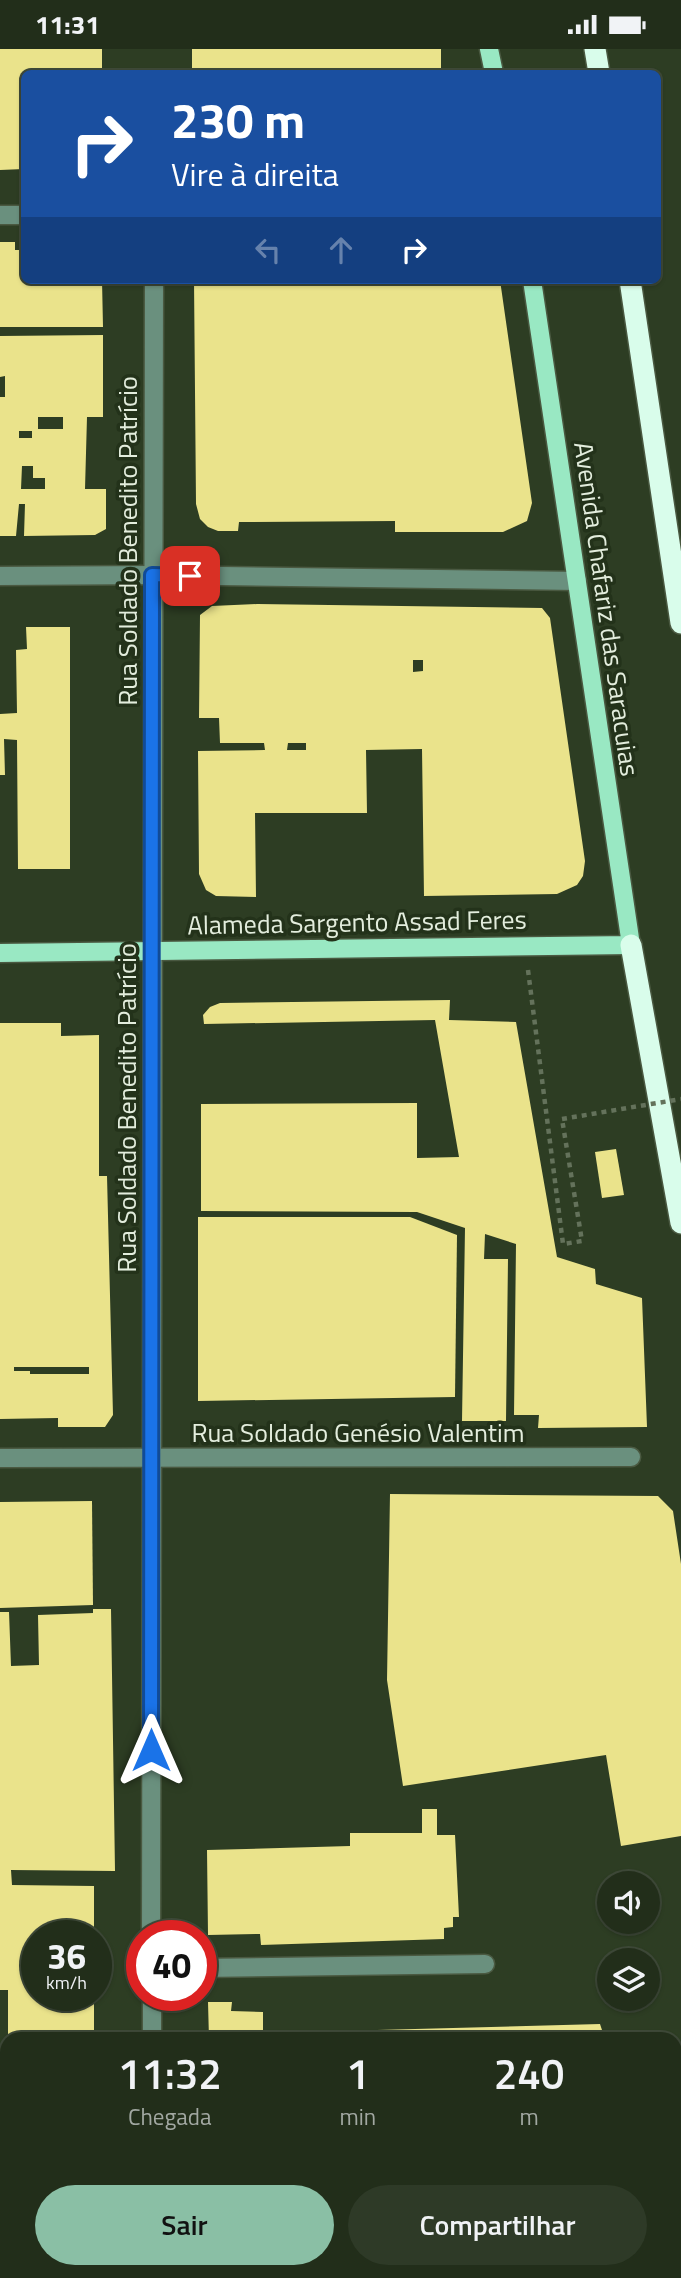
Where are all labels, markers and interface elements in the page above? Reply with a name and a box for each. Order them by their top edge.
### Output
text: 11:31 [35,5,100,44]
text: 230 m [171,82,305,157]
icon: right [56,98,147,189]
text: Vire à direita [171,150,339,198]
icon: left [249,231,287,269]
icon: ahead [322,231,360,269]
icon: right [395,231,433,269]
street label: Rua Soldado Benedito Patrício [108,376,147,706]
street label: Avenida Chafariz das Saracuias [564,439,650,779]
pin [160,546,220,606]
icon: arrive [171,557,209,595]
street label: Alameda Sargento Assad Feres [187,900,527,944]
street label: Rua Soldado Benedito Patrício [107,943,146,1273]
street label: Rua Soldado Genésio Valentim [192,1413,524,1452]
position arrow [114,1713,188,1787]
map controls [597,1871,660,2011]
button: sound [597,1871,660,1934]
speed limit sign: 40 [126,1920,217,2011]
text: 36 [47,1929,86,1983]
button: layers [597,1948,660,2011]
text: km/h [46,1969,87,1996]
text: 11:32 [118,2041,222,2105]
text: 1 [346,2041,370,2105]
text: 240 [494,2041,564,2105]
text: Chegada [128,2099,211,2134]
text: min [339,2099,376,2134]
text: m [519,2099,539,2134]
button: Sair [35,2185,334,2265]
button: Compartilhar [348,2185,647,2265]

